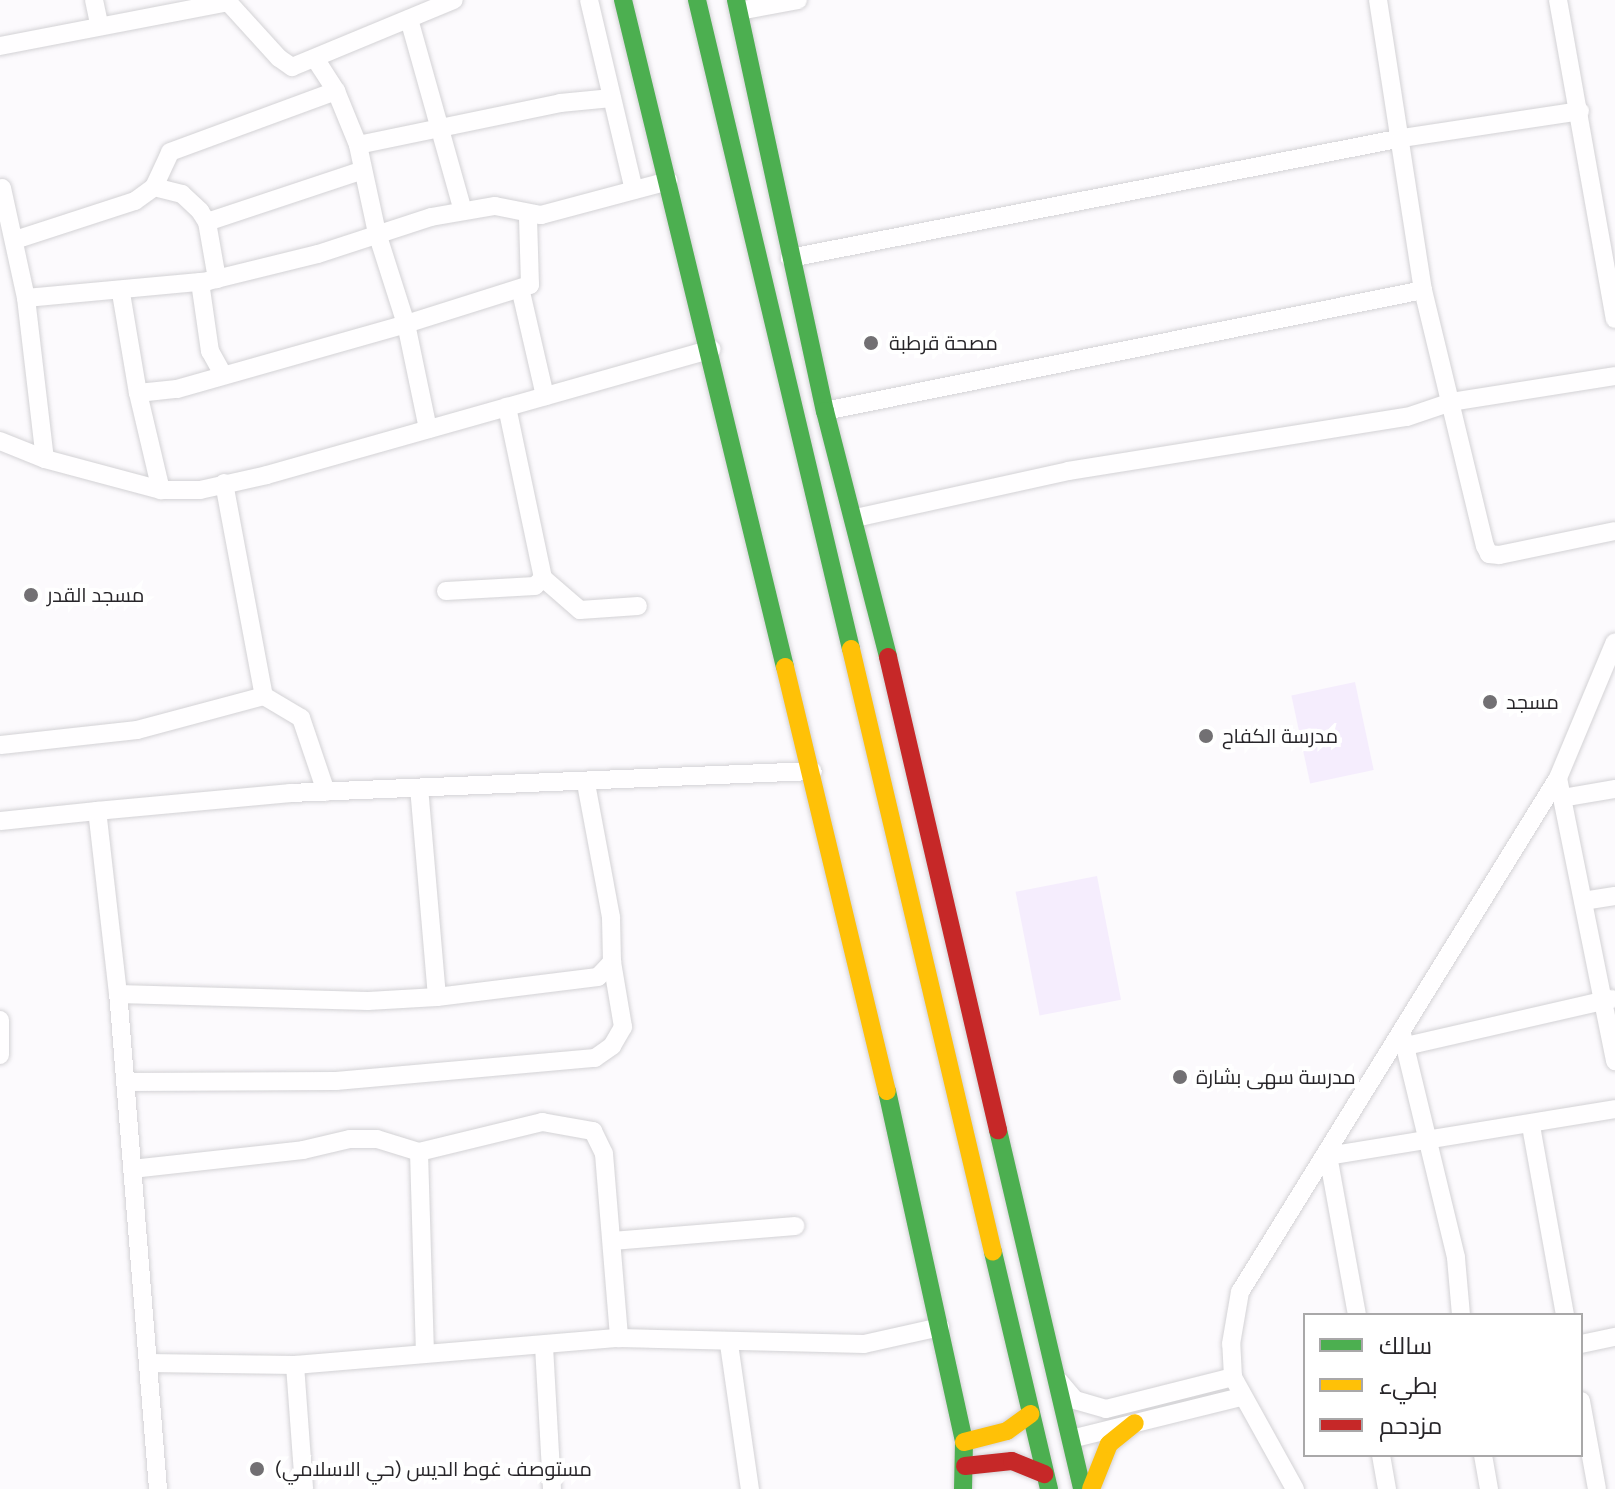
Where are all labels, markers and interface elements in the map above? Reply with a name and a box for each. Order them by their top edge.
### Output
place label: مصحة قرطبة [889,331,998,355]
marker: مصحة قرطبة [860,332,882,354]
place label: مسجد القدر [47,583,144,607]
marker: مسجد القدر [22,586,40,604]
place label: مسجد [1506,690,1559,714]
marker: مسجد [1481,693,1499,711]
place label: مدرسة الكفاح [1222,724,1338,748]
marker: مدرسة الكفاح [1197,727,1215,745]
place label: مدرسة سهى بشارة [1196,1065,1356,1089]
marker: مدرسة سهى بشارة [1171,1068,1189,1086]
legend [1303,1313,1583,1457]
text: سالك [1379,1331,1432,1360]
text: بطيء [1379,1371,1438,1400]
text: مزدحم [1379,1411,1442,1440]
place label: مستوصف غوط الديس (حي الاسلامي) [275,1457,592,1481]
marker: مستوصف غوط الديس (حي الاسلامي) [246,1458,268,1480]

